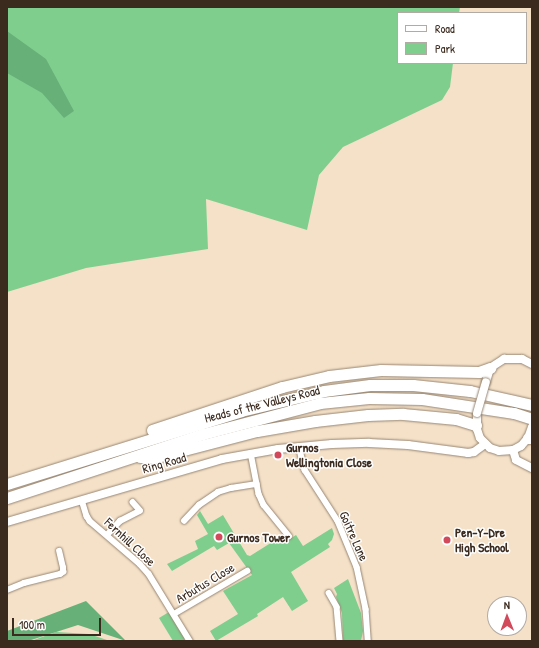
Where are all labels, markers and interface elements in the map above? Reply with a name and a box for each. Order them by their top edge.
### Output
legend [397,12,527,64]
text: Road [435,20,455,37]
text: Park [435,40,455,57]
street label: Heads of the Valleys Road [203,382,321,426]
place label: Gurnos Wellingtonia Close [286,440,372,471]
street label: Ring Road [140,449,188,477]
marker: Gurnos Wellingtonia Close [273,450,283,460]
street label: Goitre Lane [336,509,372,563]
street label: Fernhill Close [101,515,159,569]
place label: Pen-Y-Dre High School [455,525,509,556]
place label: Gurnos Tower [227,529,290,545]
marker: Gurnos Tower [214,532,224,542]
marker: Pen-Y-Dre High School [442,535,452,545]
street label: Arbutus Close [173,559,237,607]
north arrow [487,596,527,636]
text: N [504,598,510,612]
scale bar [14,610,103,636]
text: 100 m [19,616,45,633]

